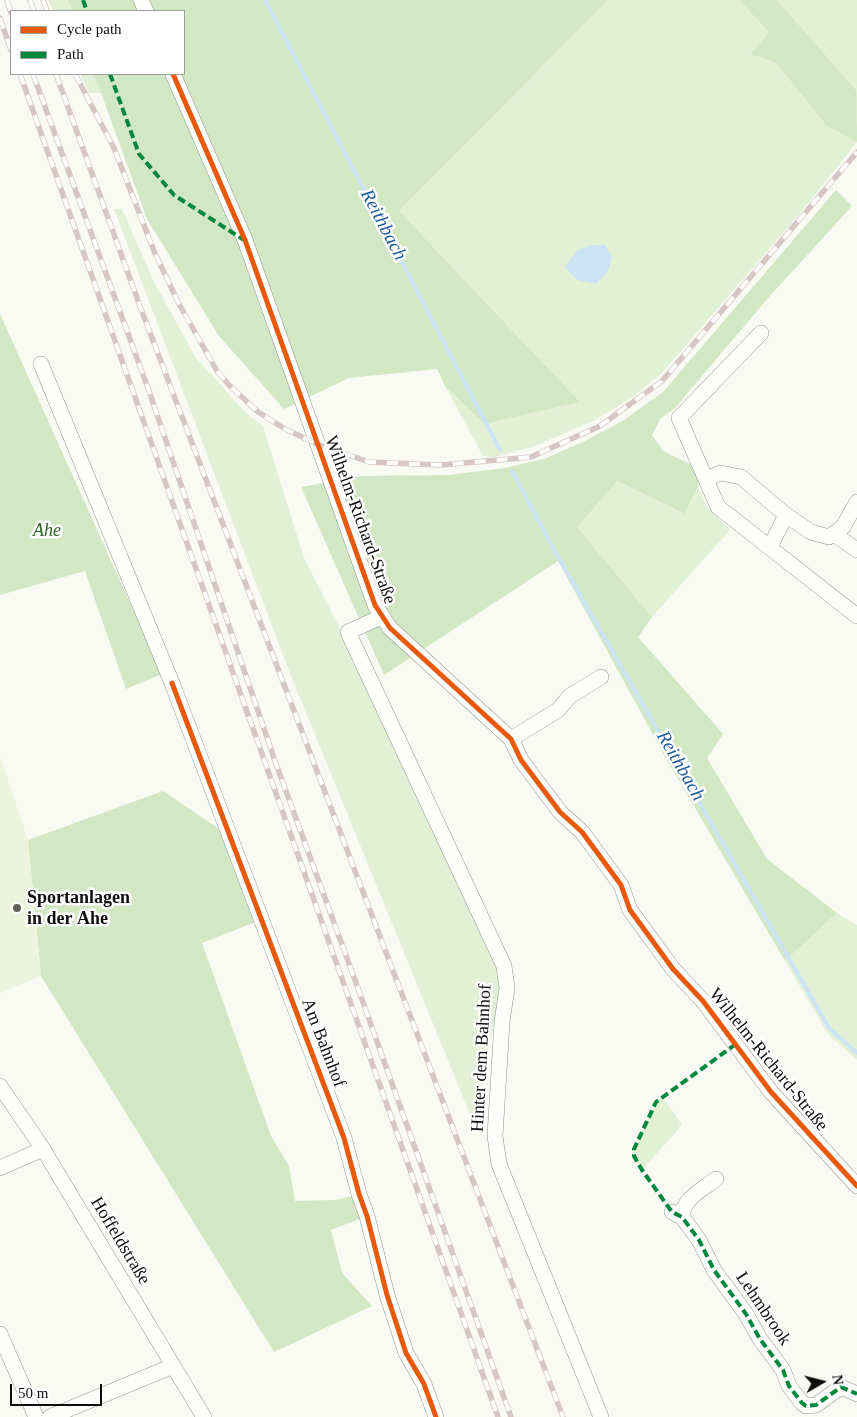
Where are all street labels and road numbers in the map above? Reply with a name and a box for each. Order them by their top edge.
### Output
street label: Wilhelm-Richard-Straße [320,433,400,607]
street label: Hinter dem Bahnhof [467,984,497,1132]
street label: Wilhelm-Richard-Straße [704,984,832,1136]
street label: Am Bahnhof [296,995,350,1091]
street label: Hoffeldstraße [85,1193,155,1289]
street label: Lehmbrook [731,1268,795,1350]

